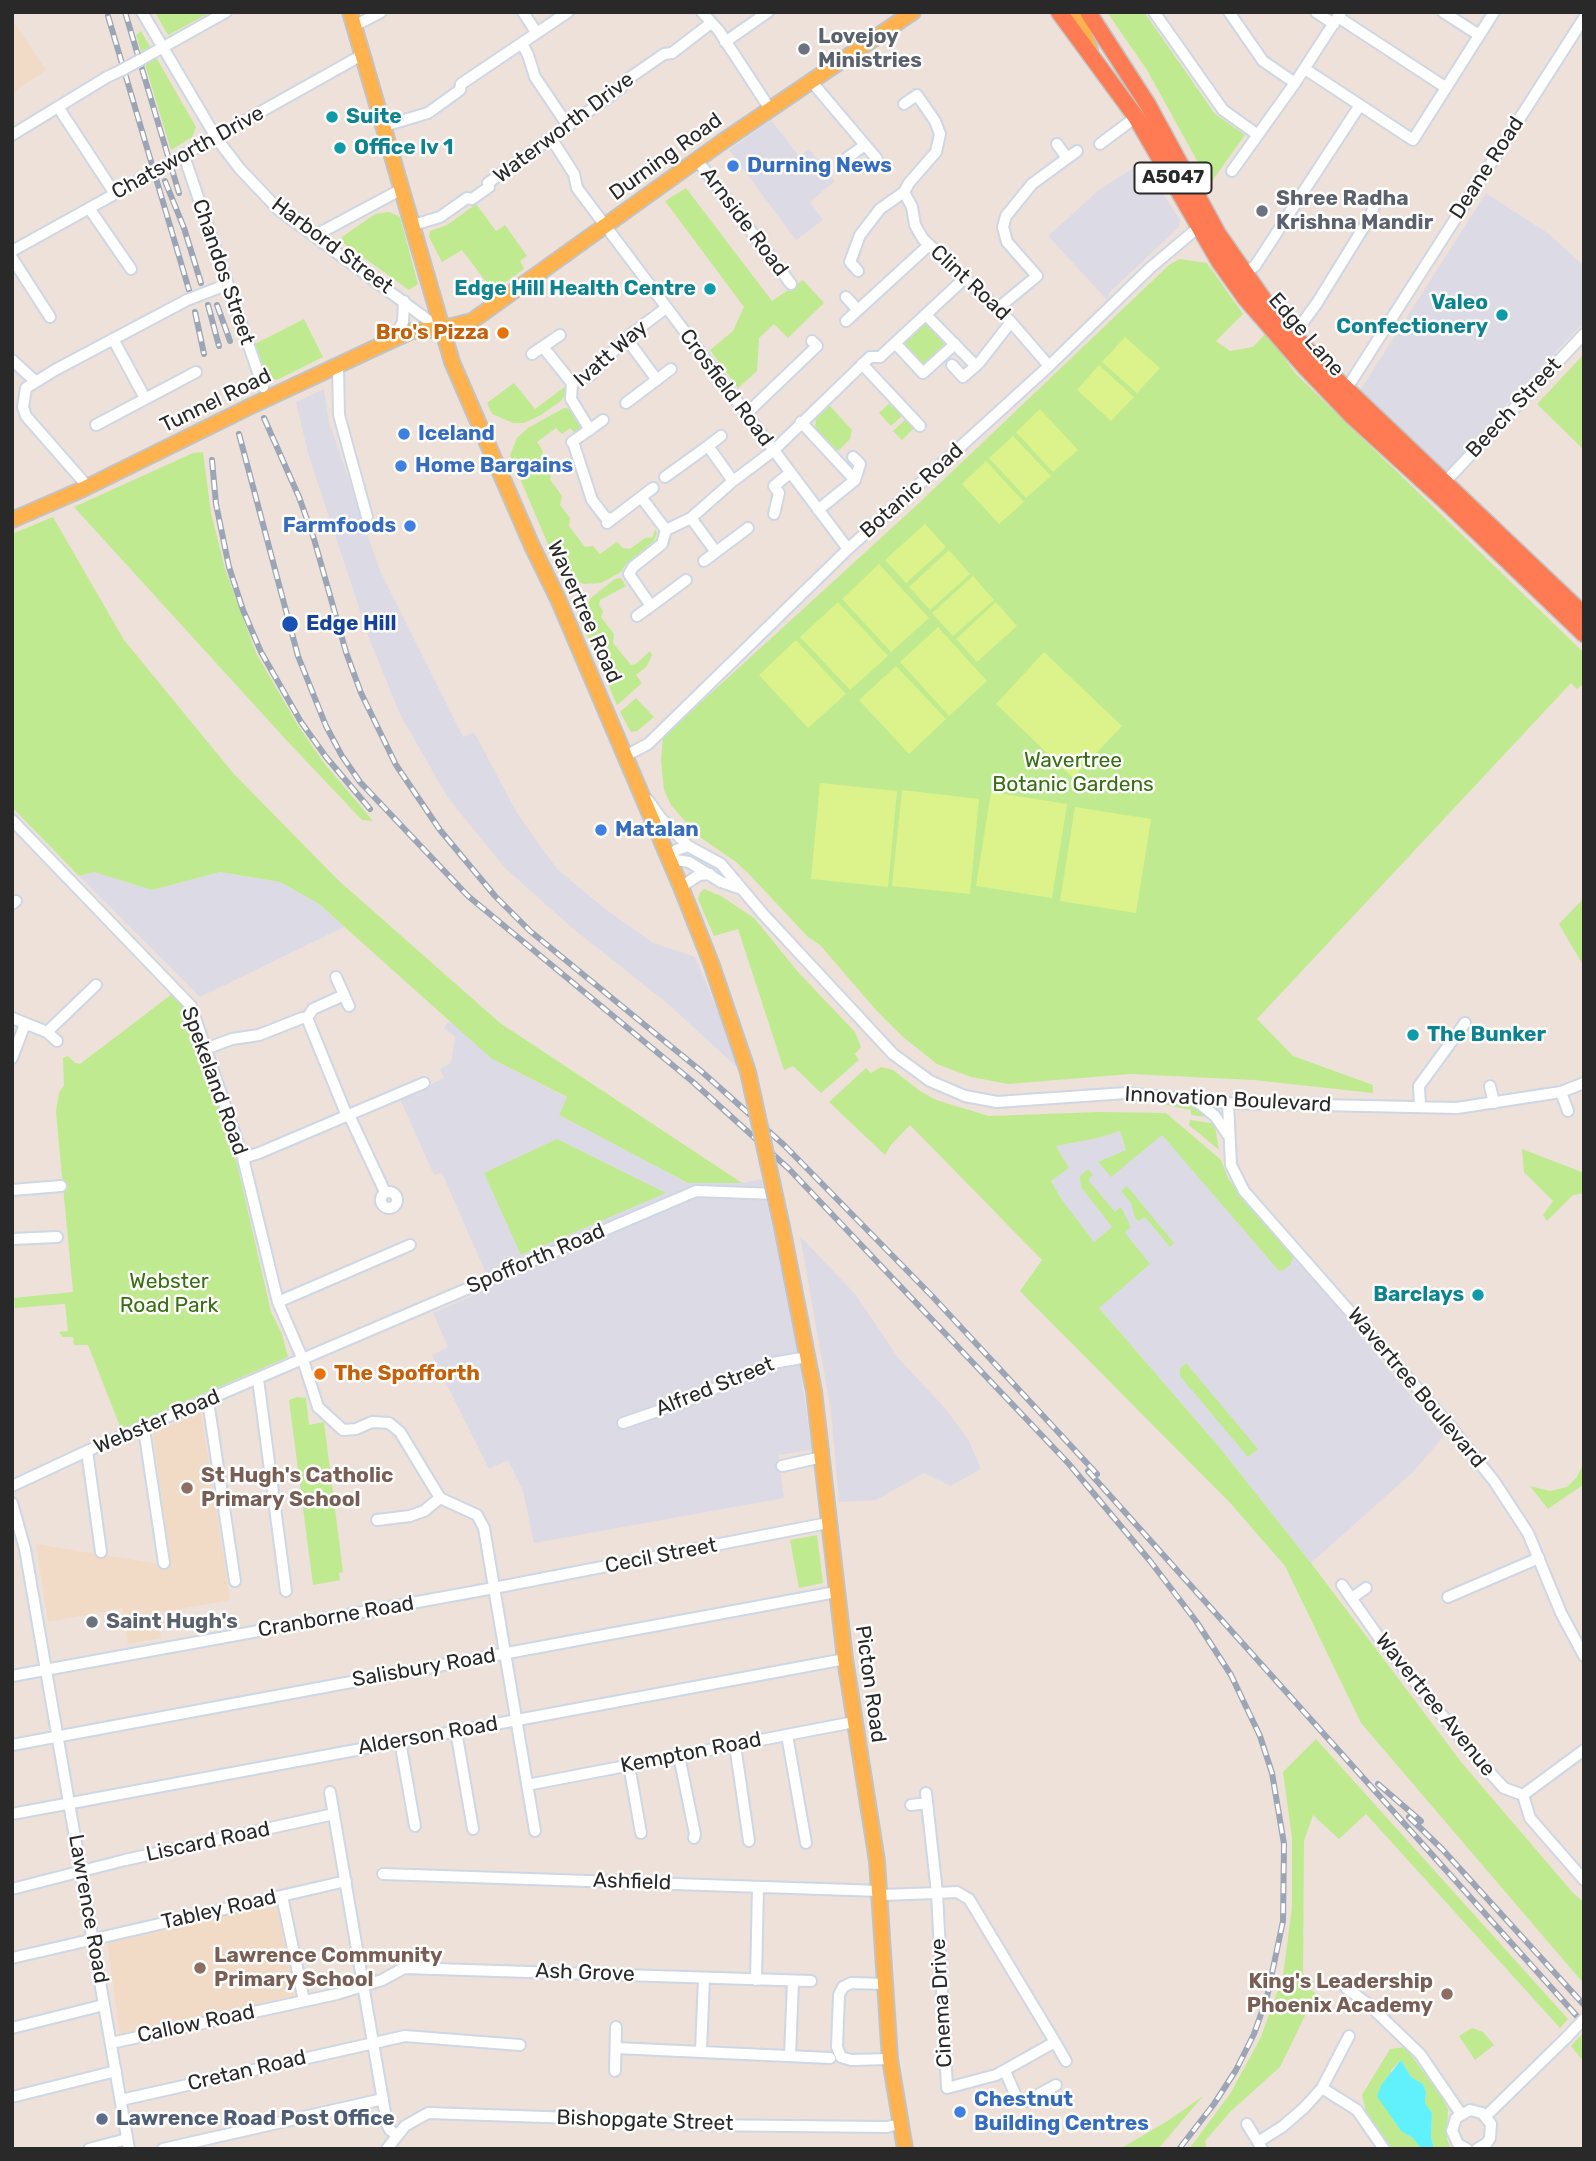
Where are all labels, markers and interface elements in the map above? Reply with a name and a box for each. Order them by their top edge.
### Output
place label: Lovejoy Ministries [818,24,922,74]
marker: Lovejoy Ministries [796,41,812,57]
street label: Waterworth Drive [489,67,639,189]
street label: Chatsworth Drive [107,101,269,205]
place label: Suite [346,104,402,130]
street label: Durning Road [605,108,727,206]
marker: Suite [324,109,340,125]
street label: Deane Road [1445,112,1529,224]
place label: Office lv 1 [354,135,454,161]
marker: Office lv 1 [332,140,348,156]
place label: Durning News [747,153,892,179]
marker: Durning News [725,158,741,174]
road number: A5047 [1134,162,1212,194]
street label: Arnside Road [695,163,793,281]
place label: Shree Radha Krishna Mandir [1276,186,1433,236]
street label: Harbord Street [266,192,398,300]
street label: Chandos Street [186,196,260,348]
marker: Shree Radha Krishna Mandir [1254,203,1270,219]
street label: Clint Road [925,240,1015,326]
place label: Edge Hill Health Centre [454,276,696,302]
marker: Edge Hill Health Centre [702,281,718,297]
street label: Edge Lane [1263,288,1349,382]
place label: Valeo Confectionery [1336,290,1488,340]
marker: Valeo Confectionery [1494,307,1510,323]
street label: Ivatt Way [569,315,653,393]
place label: Bro's Pizza [376,320,489,346]
street label: Crosfield Road [674,324,778,452]
marker: Bro's Pizza [495,325,511,341]
street label: Beech Street [1461,353,1567,463]
street label: Tunnel Road [156,363,276,439]
place label: Iceland [418,421,495,447]
marker: Iceland [396,426,412,442]
street label: Botanic Road [855,438,969,544]
place label: Home Bargains [415,453,573,479]
marker: Home Bargains [393,458,409,474]
place label: Farmfoods [283,513,396,539]
marker: Farmfoods [402,518,418,534]
street label: Wavertree Road [541,537,627,687]
place label: Edge Hill [306,611,397,637]
marker: Edge Hill [280,614,300,634]
park label: Wavertree Botanic Gardens [992,748,1154,798]
place label: Matalan [615,817,699,843]
marker: Matalan [593,822,609,838]
street label: Spekeland Road [175,1003,253,1159]
place label: The Bunker [1427,1022,1546,1048]
marker: The Bunker [1405,1027,1421,1043]
street label: Innovation Boulevard [1124,1082,1332,1118]
street label: Spofforth Road [463,1219,609,1299]
park label: Webster Road Park [120,1269,218,1319]
place label: Barclays [1373,1282,1464,1308]
marker: Barclays [1470,1287,1486,1303]
street label: Wavertree Boulevard [1342,1303,1490,1473]
street label: Alfred Street [652,1352,778,1422]
place label: The Spofforth [334,1361,480,1387]
marker: The Spofforth [312,1366,328,1382]
street label: Webster Road [90,1384,224,1460]
place label: St Hugh's Catholic Primary School [201,1463,393,1513]
marker: St Hugh's Catholic Primary School [179,1480,195,1496]
street label: Cecil Street [603,1533,719,1579]
street label: Cranborne Road [256,1591,416,1643]
place label: Saint Hugh's [106,1609,238,1635]
marker: Saint Hugh's [84,1614,100,1630]
street label: Picton Road [849,1624,891,1744]
street label: Wavertree Avenue [1370,1628,1500,1782]
street label: Salisbury Road [350,1643,498,1693]
street label: Alderson Road [356,1711,500,1761]
street label: Kempton Road [619,1727,763,1779]
street label: Liscard Road [144,1817,272,1867]
street label: Lawrence Road [63,1833,113,1985]
street label: Ashfield [592,1868,672,1896]
street label: Tabley Road [159,1885,279,1935]
street label: Cinema Drive [926,1938,958,2068]
place label: Lawrence Community Primary School [214,1943,442,1993]
street label: Ash Grove [535,1959,635,1987]
marker: Lawrence Community Primary School [192,1960,208,1976]
place label: King's Leadership Phoenix Academy [1247,1969,1433,2019]
marker: King's Leadership Phoenix Academy [1439,1986,1455,2002]
street label: Callow Road [135,1999,257,2049]
street label: Cretan Road [185,2045,309,2097]
place label: Chestnut Building Centres [974,2087,1149,2137]
marker: Chestnut Building Centres [952,2104,968,2120]
street label: Bishopgate Street [556,2105,734,2137]
place label: Lawrence Road Post Office [116,2106,395,2132]
marker: Lawrence Road Post Office [94,2111,110,2127]

